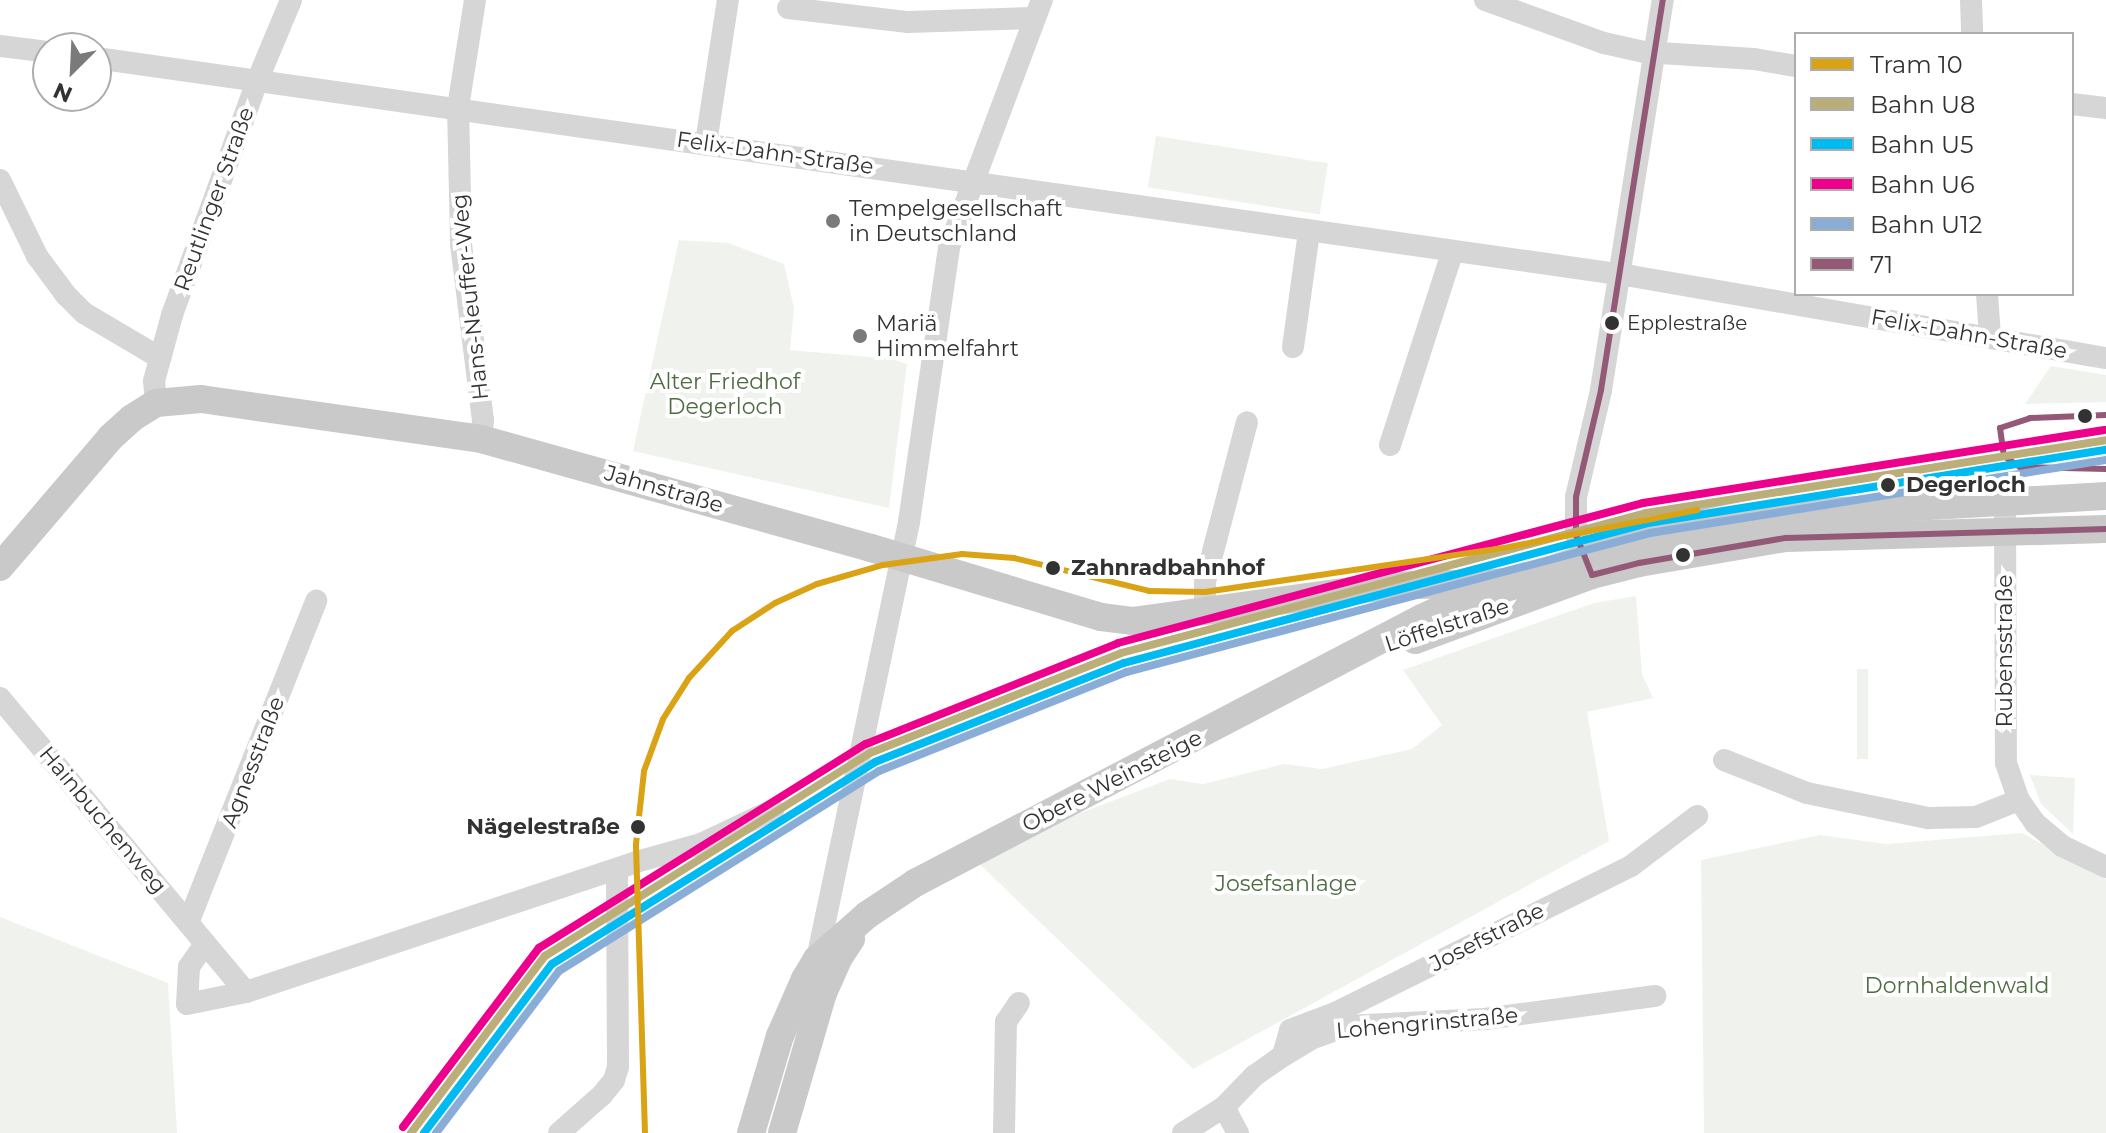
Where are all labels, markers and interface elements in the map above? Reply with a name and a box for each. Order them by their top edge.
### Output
north arrow [32,32,112,112]
legend [1794,32,2074,296]
text: Tram 10 [1870,50,1963,79]
text: N [49,77,76,109]
text: Bahn U8 [1870,90,1975,119]
street label: Reutlinger Straße [168,103,260,295]
street label: Felix-Dahn-Straße [675,126,875,180]
text: Bahn U5 [1870,130,1974,159]
text: Bahn U6 [1870,170,1975,199]
street label: Hans-Neuffer-Weg [446,193,494,401]
place label: Tempelgesellschaft in Deutschland [849,195,1063,246]
text: Bahn U12 [1870,210,1982,239]
marker: Tempelgesellschaft in Deutschland [824,212,842,230]
text: 71 [1870,250,1893,279]
street label: Felix-Dahn-Straße [1869,304,2069,364]
place label: Mariä Himmelfahrt [876,310,1019,362]
place label: Epplestraße [1627,311,1747,335]
marker: Epplestraße [1604,315,1620,331]
marker: Mariä Himmelfahrt [851,327,869,345]
park label: Alter Friedhof Degerloch [650,368,800,420]
unlabelled marker [2077,408,2093,424]
street label: Jahnstraße [602,459,726,519]
place label: Degerloch [1906,472,2026,498]
marker: Degerloch [1877,474,1899,496]
unlabelled marker [1675,547,1691,563]
place label: Zahnradbahnhof [1071,555,1264,581]
marker: Zahnradbahnhof [1042,557,1064,579]
street label: Rubensstraße [1992,574,2018,728]
street label: Löffelstraße [1382,592,1512,658]
street label: Agnesstraße [216,693,290,831]
street label: Obere Weinsteige [1018,724,1206,838]
street label: Hainbuchenweg [34,741,172,899]
place label: Nägelestraße [466,814,620,840]
marker: Nägelestraße [627,816,649,838]
park label: Josefsanlage [1215,871,1357,897]
street label: Josefstraße [1425,897,1549,977]
park label: Dornhaldenwald [1865,973,2049,999]
street label: Lohengrinstraße [1335,1002,1519,1044]

